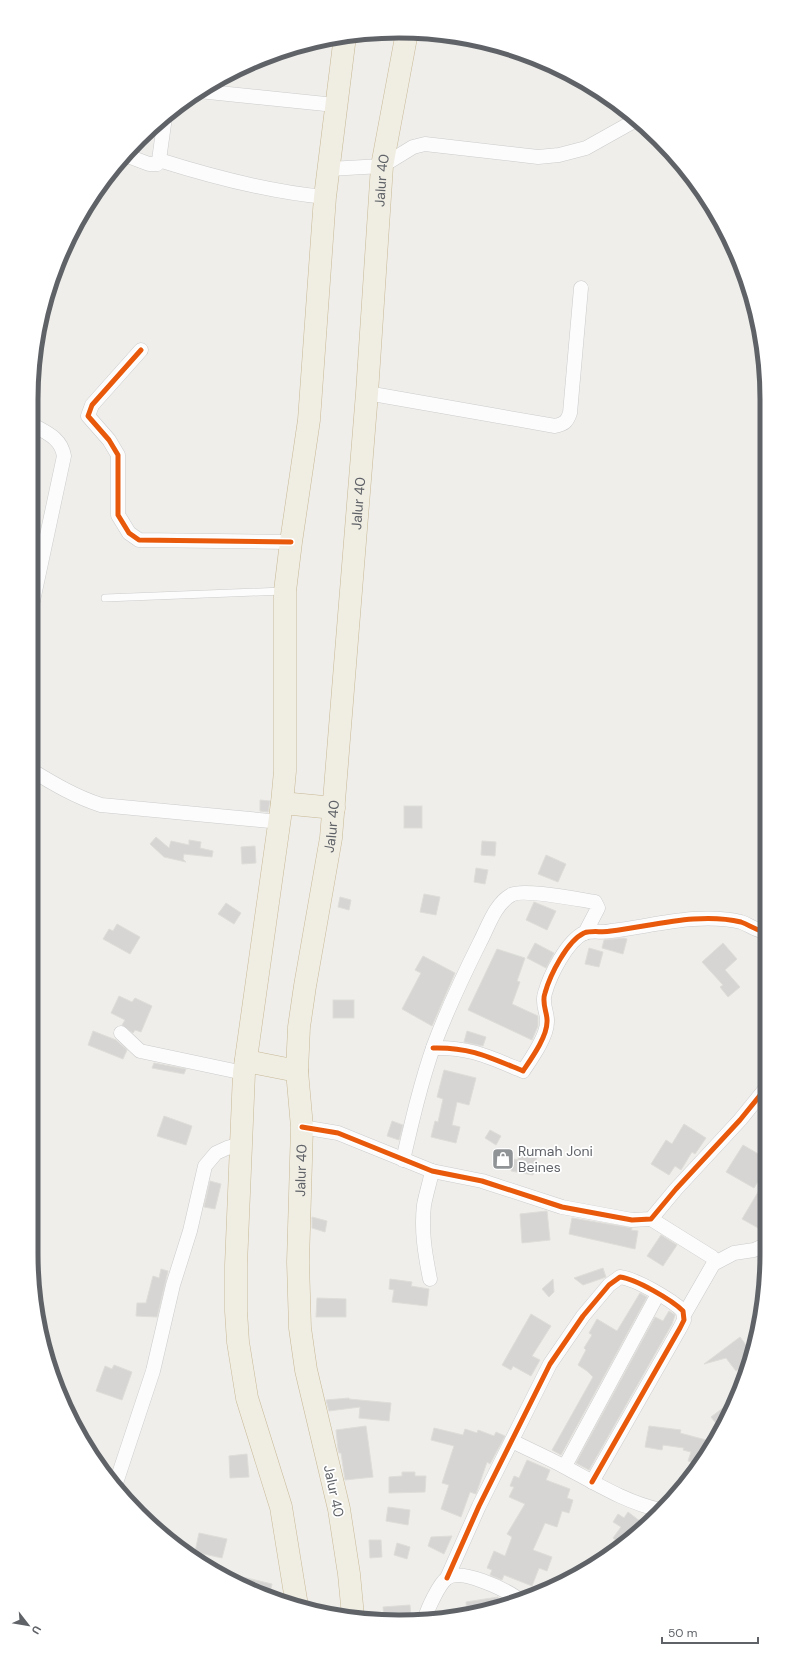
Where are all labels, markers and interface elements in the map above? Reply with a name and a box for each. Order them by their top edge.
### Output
street label: Jalur 40 [370,152,393,207]
street label: Jalur 40 [347,476,369,530]
street label: Jalur 40 [320,799,343,854]
place label: Rumah Joni Beines [518,1142,593,1176]
street label: Jalur 40 [291,1144,310,1197]
shop icon: Rumah Joni Beines [490,1146,516,1172]
street label: Jalur 40 [320,1463,348,1519]
north arrow [8,1605,48,1645]
scale bar [662,1619,758,1645]
text: U [29,1623,45,1637]
text: 50 m [668,1625,697,1641]

